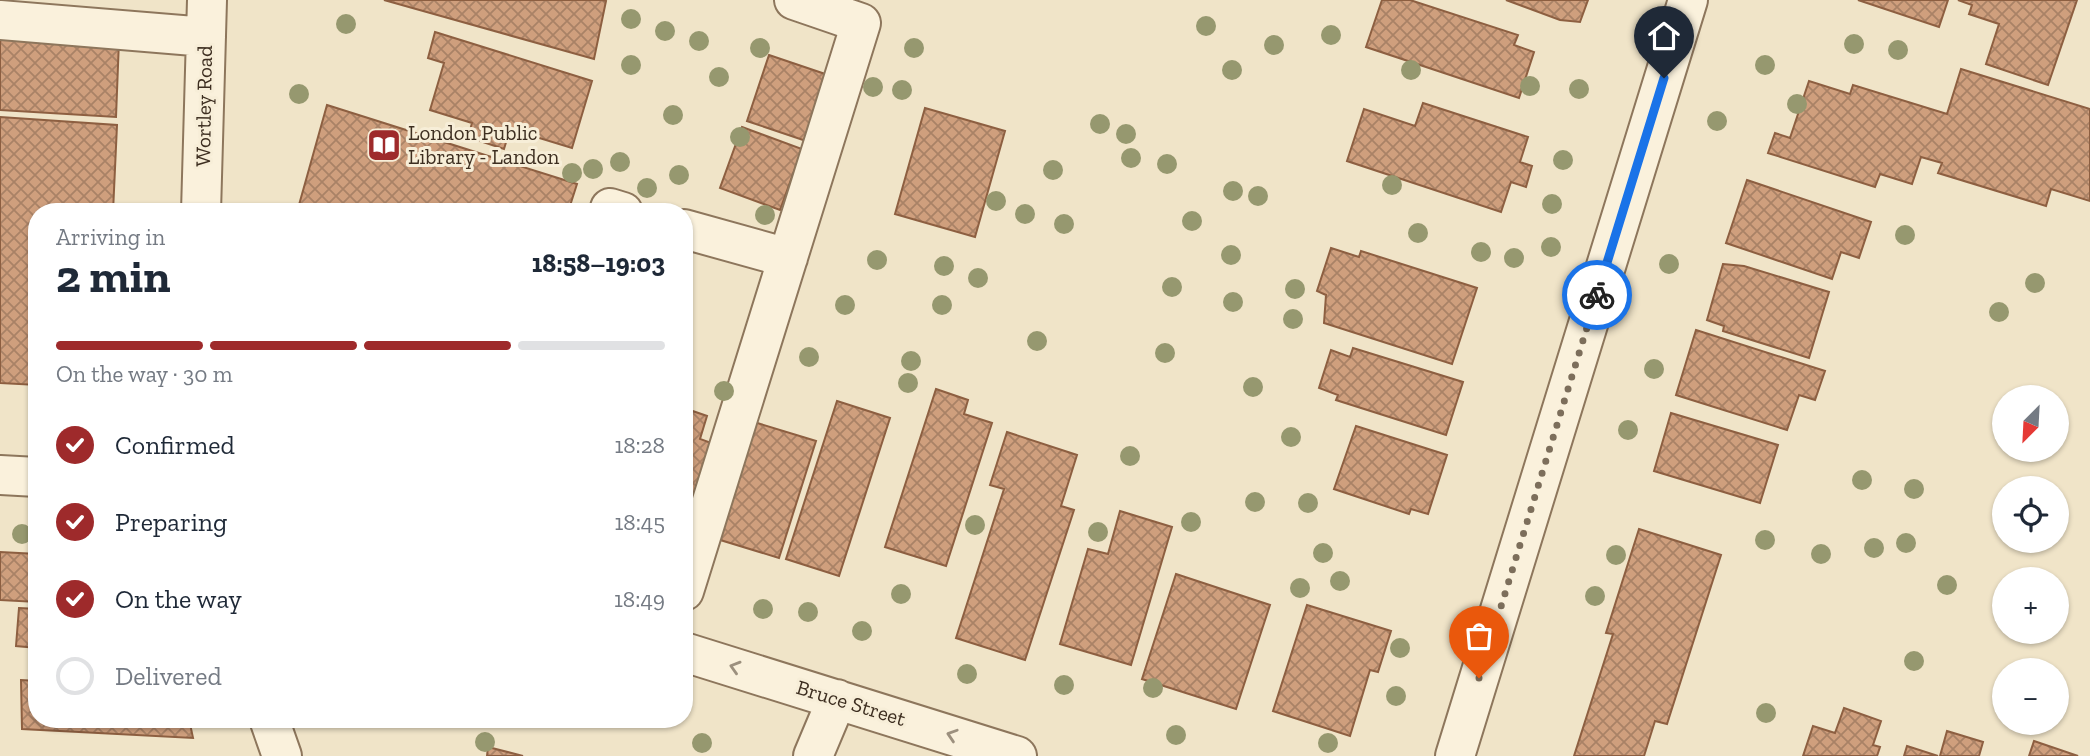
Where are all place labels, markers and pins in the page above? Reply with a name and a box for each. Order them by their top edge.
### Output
pin [1634,6,1694,78]
place label: London Public Library - Landon [408,120,559,169]
library icon: London Public Library - Landon [365,126,403,164]
pin [1449,606,1509,678]

